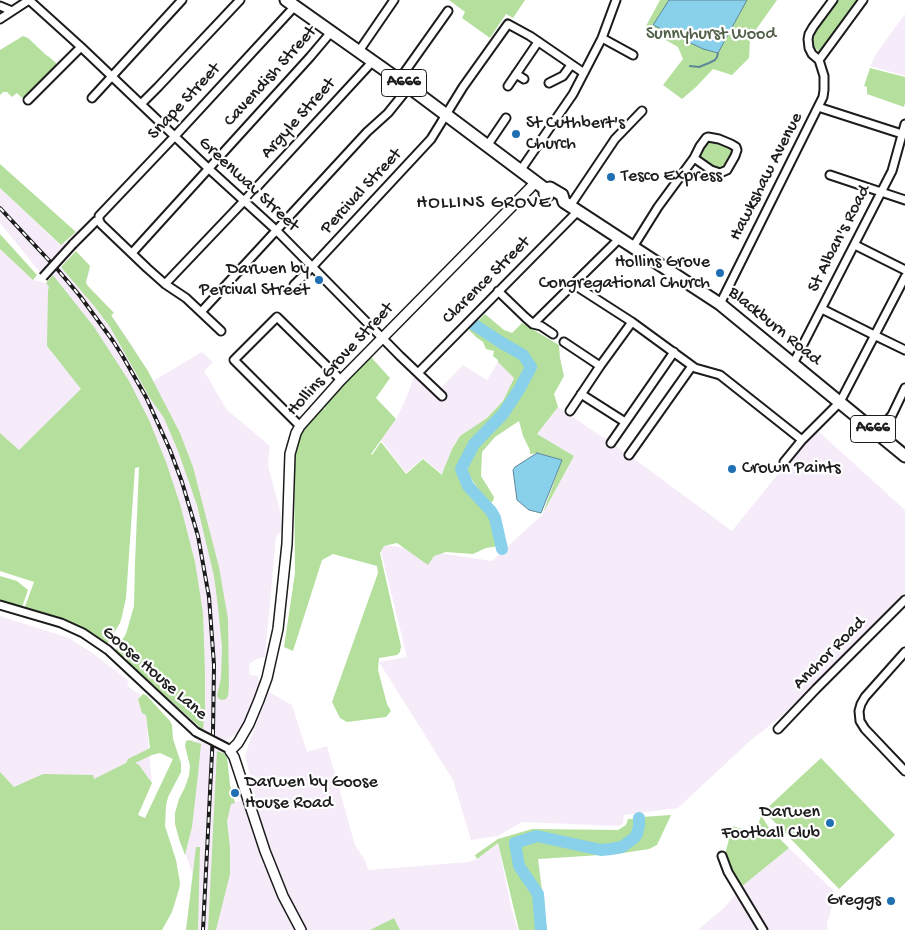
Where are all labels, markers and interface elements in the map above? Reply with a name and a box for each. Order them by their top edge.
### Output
street label: Cavendish Street [220,22,322,132]
park label: Sunnyhurst Wood [646,24,776,46]
street label: Snape Street [144,59,226,145]
road number: A666 [382,70,426,96]
street label: Argyle Street [257,74,341,164]
street label: Hawkshaw Avenue [725,109,809,245]
place label: St Cuthbert's Church [526,113,625,156]
marker: St Cuthbert's Church [510,128,522,140]
street label: Greenway Street [193,133,303,237]
street label: Percival Street [317,144,407,240]
place label: Tesco Express [621,166,722,188]
marker: Tesco Express [605,171,617,183]
street label: St Alban's Road [804,182,876,296]
district label: HOLLINS GROVE [415,193,553,215]
street label: Clarence Street [438,232,536,330]
place label: Hollins Grove Congregational Church [539,252,710,294]
place label: Darwen by Percival Street [199,259,309,302]
marker: Hollins Grove Congregational Church [714,267,726,279]
marker: Darwen by Percival Street [313,274,325,286]
street label: Blackburn Road [723,283,825,371]
street label: Hollins Grove Street [283,299,399,421]
road number: A666 [850,416,896,442]
place label: Crown Paints [742,458,841,480]
marker: Crown Paints [726,463,738,475]
street label: Anchor Road [789,613,871,695]
street label: Goose House Lane [97,622,211,726]
place label: Darwen by Goose House Road [245,772,378,814]
marker: Darwen by Goose House Road [229,787,241,799]
place label: Darwen Football Club [721,802,820,844]
marker: Darwen Football Club [824,817,836,829]
place label: Greggs [827,890,881,912]
marker: Greggs [885,895,897,907]

